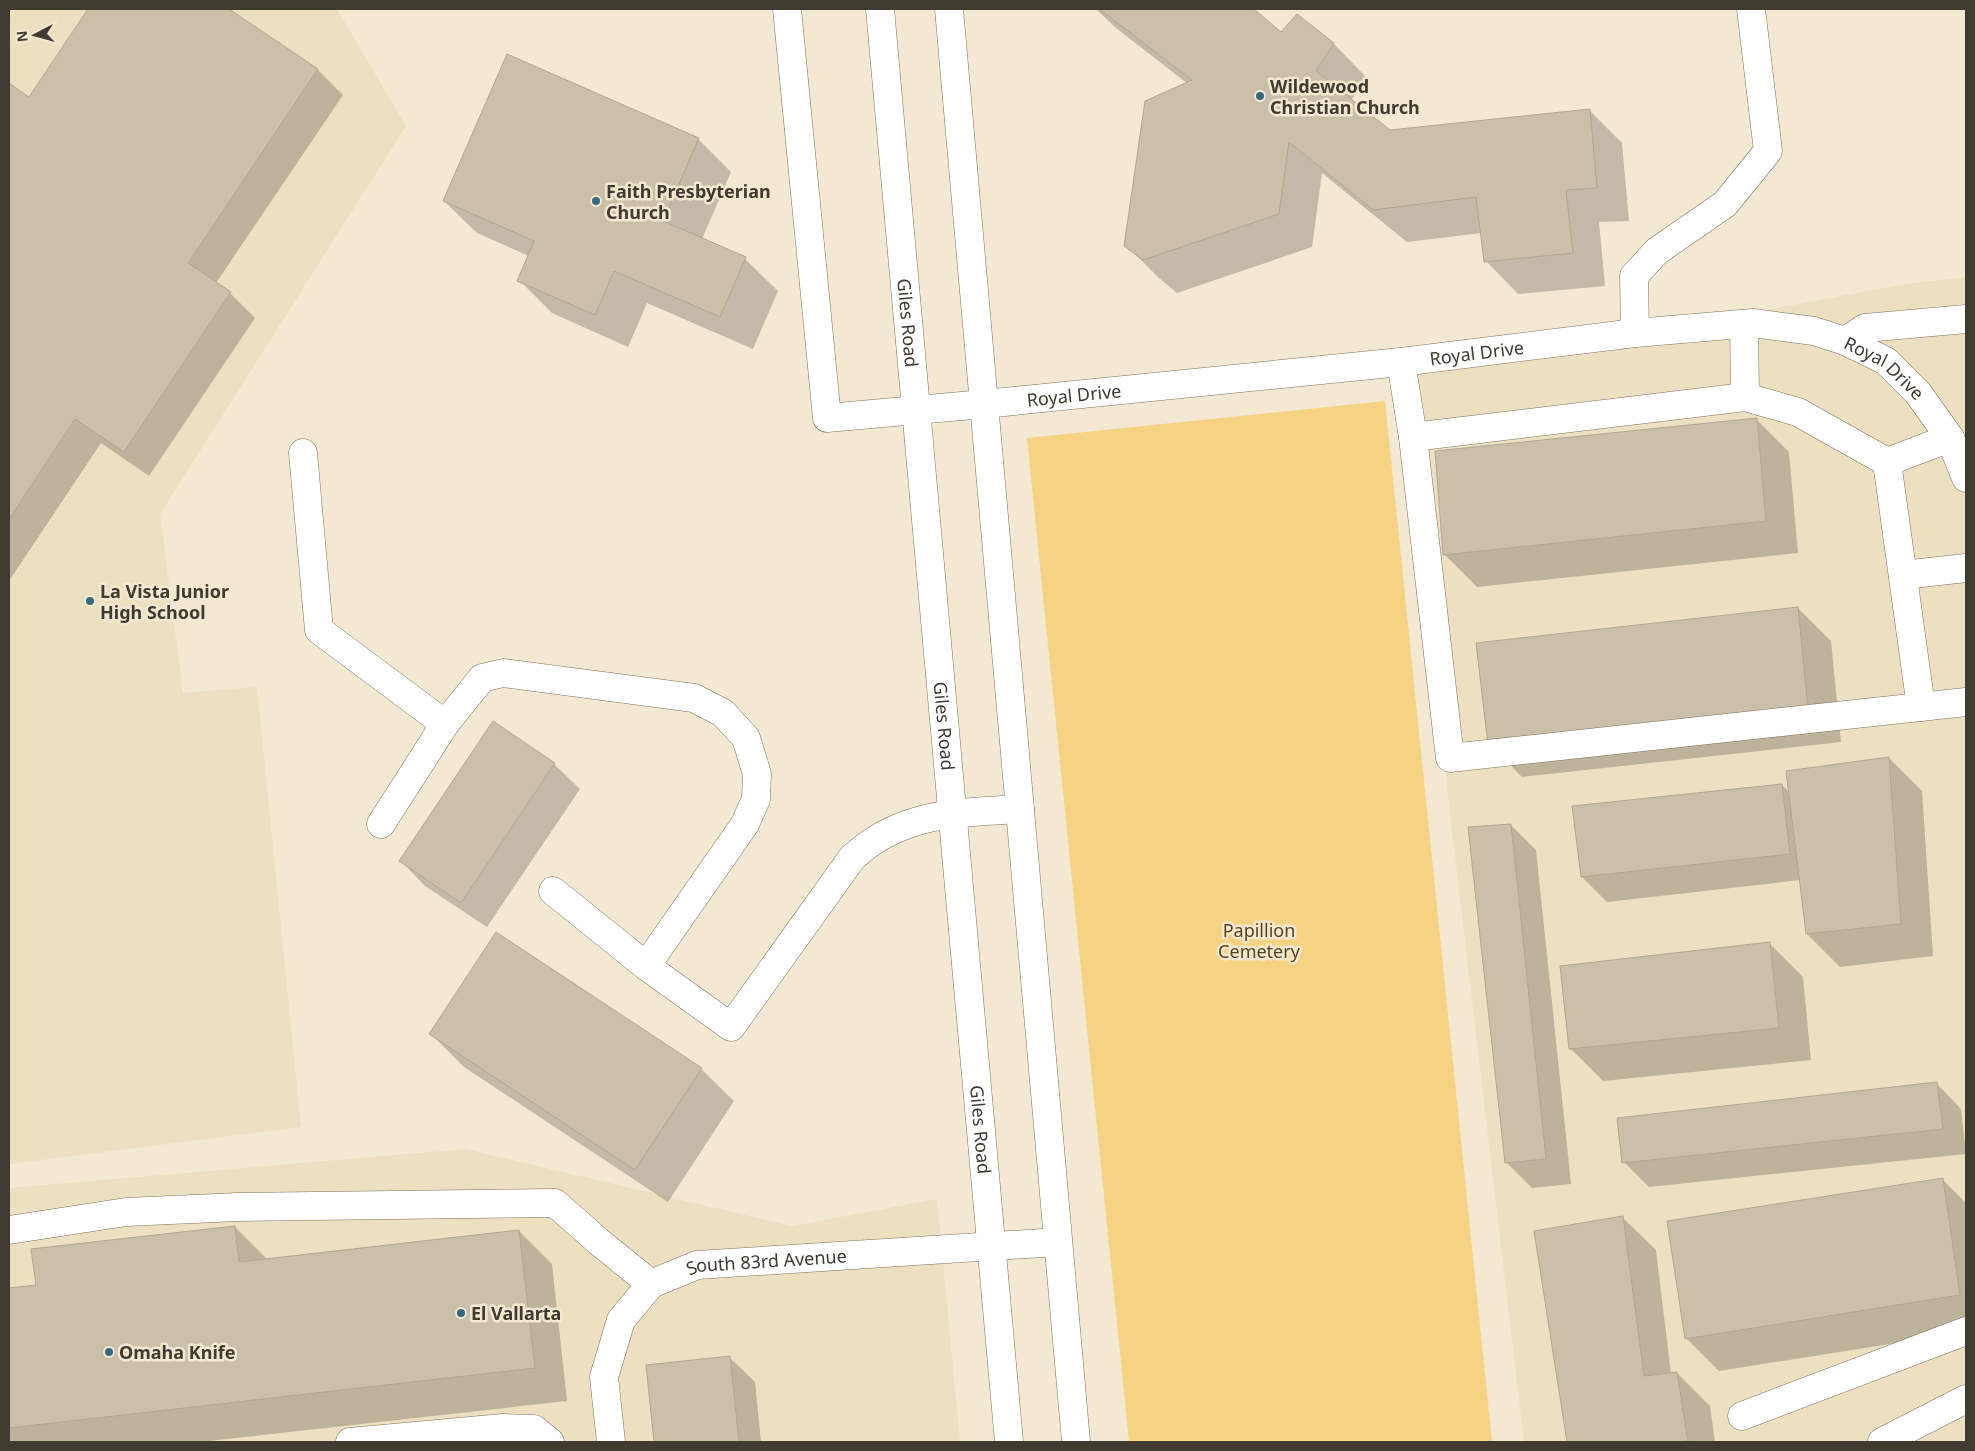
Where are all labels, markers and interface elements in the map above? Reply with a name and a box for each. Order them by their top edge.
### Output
north arrow [10,10,60,60]
text: N [12,30,32,43]
place label: Wildewood Christian Church [1270,74,1420,119]
marker: Wildewood Christian Church [1254,90,1266,102]
place label: Faith Presbyterian Church [606,179,771,224]
marker: Faith Presbyterian Church [590,195,602,207]
street label: Giles Road [892,277,924,368]
street label: Royal Drive [1840,330,1930,405]
street label: Royal Drive [1428,335,1525,370]
street label: Royal Drive [1026,378,1122,412]
place label: La Vista Junior High School [100,579,229,624]
marker: La Vista Junior High School [84,595,96,607]
street label: Giles Road [929,681,961,772]
park label: Papillion Cemetery [1218,918,1301,963]
street label: Giles Road [965,1084,997,1175]
street label: South 83rd Avenue [682,1243,847,1280]
place label: El Vallarta [471,1301,561,1325]
marker: El Vallarta [455,1307,467,1319]
place label: Omaha Knife [119,1340,235,1364]
marker: Omaha Knife [103,1346,115,1358]

